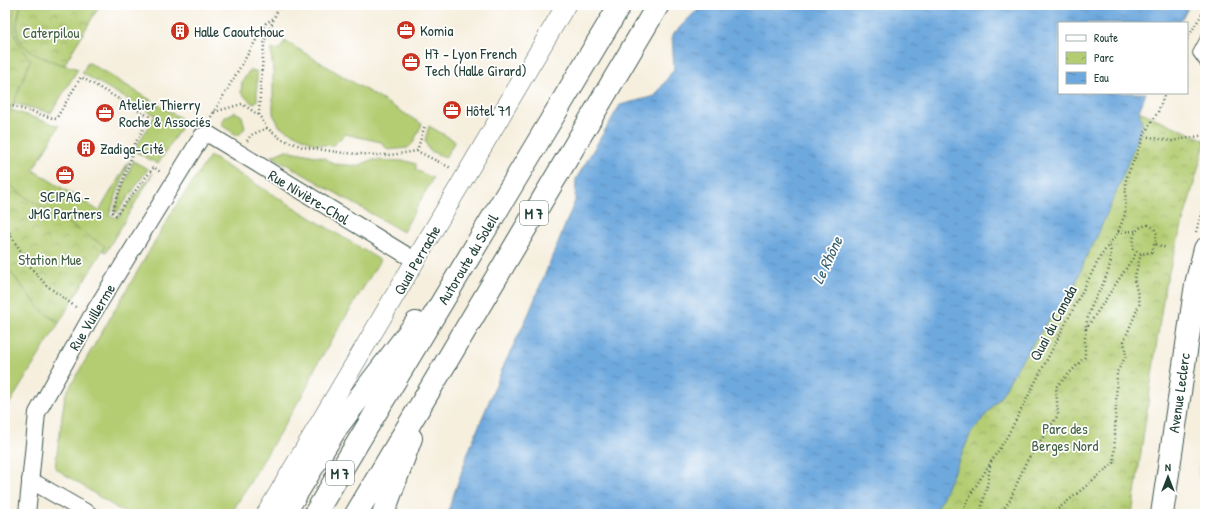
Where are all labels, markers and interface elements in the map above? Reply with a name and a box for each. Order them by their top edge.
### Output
office icon: Komia [395,19,417,41]
building icon: Halle Caoutchouc [169,20,191,42]
place label: Komia [420,20,453,41]
place label: Halle Caoutchouc [194,21,284,42]
park label: Caterpilou [23,22,79,43]
legend [1058,22,1188,94]
text: Route [1094,29,1118,46]
place label: H7 - Lyon French Tech (Halle Girard) [425,43,527,81]
text: Parc [1094,49,1114,66]
office icon: H7 - Lyon French Tech (Halle Girard) [400,51,422,73]
text: Eau [1094,69,1109,86]
place label: Atelier Thierry Roche & Associés [119,94,211,132]
office icon: Hôtel 71 [441,99,463,121]
place label: Hôtel 71 [466,100,511,121]
office icon: Atelier Thierry Roche & Associés [94,102,116,124]
building icon: Zadiga-Cité [75,137,97,159]
place label: Zadiga-Cité [100,138,164,159]
office icon: SCIPAG - JMG Partners [54,164,76,186]
street label: Rue Nivière-Chol [264,164,354,230]
place label: SCIPAG - JMG Partners [28,186,102,224]
road number: M 7 [520,201,548,225]
street label: Autoroute du Soleil [433,210,503,308]
street label: Quai Perrache [389,221,445,299]
water label: Le Rhône [806,232,848,287]
park label: Station Mue [18,249,82,270]
street label: Rue Vuillerme [64,280,120,354]
street label: Quai du Canada [1024,282,1082,364]
street label: Avenue Leclerc [1163,352,1195,434]
park label: Parc des Berges Nord [1032,418,1099,456]
north arrow [1148,457,1188,497]
text: N [1165,460,1171,474]
road number: M 7 [326,461,354,485]

